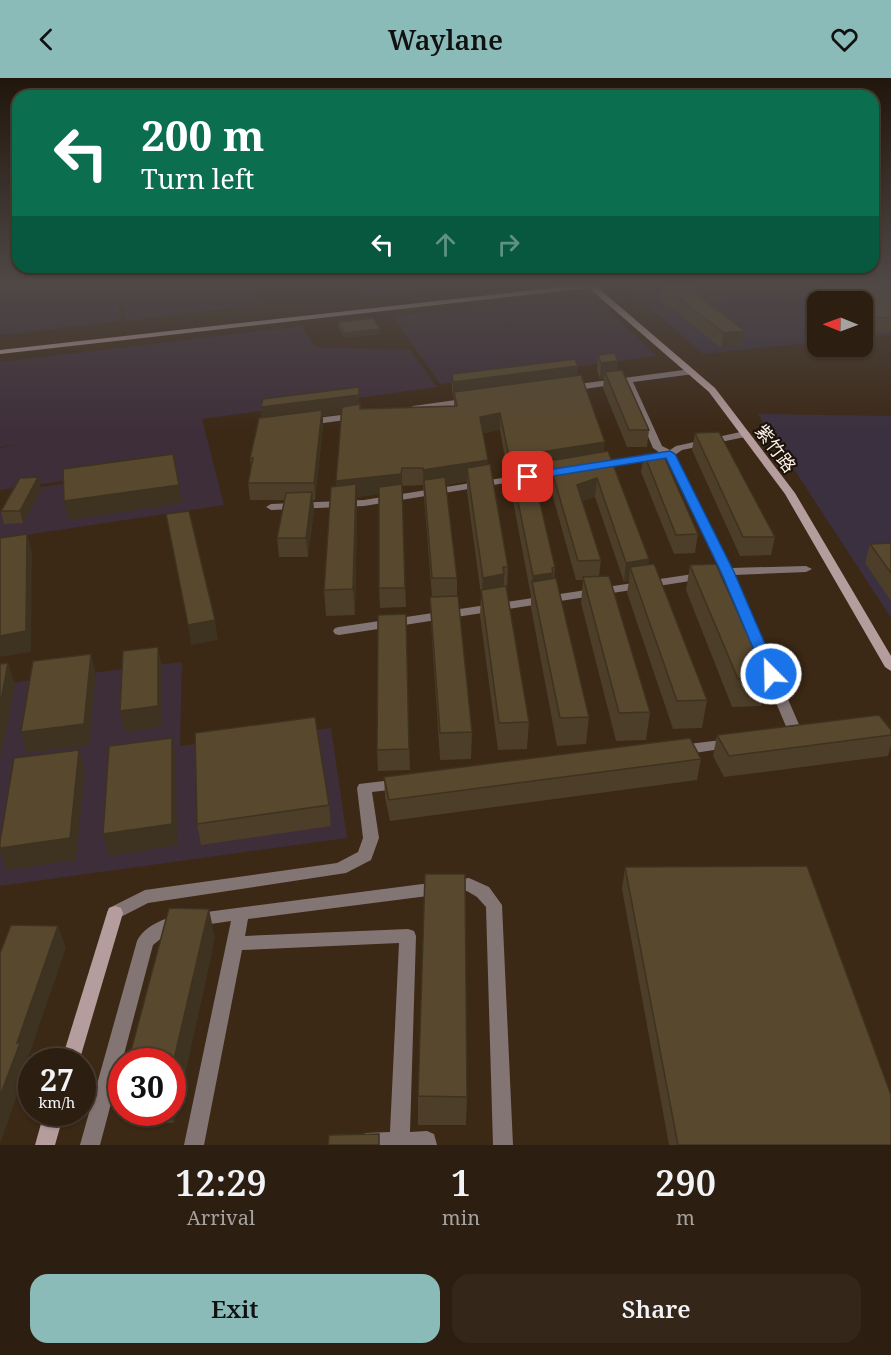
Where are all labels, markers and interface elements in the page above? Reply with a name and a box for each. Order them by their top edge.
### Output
text: Waylane [388,21,503,58]
icon: back [30,23,63,56]
icon: heart [828,23,861,56]
text: 200 m [141,106,265,163]
icon: left [42,114,120,192]
text: Turn left [141,160,254,197]
icon: left [366,228,399,261]
icon: ahead [429,228,462,261]
icon: right [492,228,525,261]
north arrow [807,291,873,357]
map controls [807,291,873,357]
street label: 紫竹路 [750,419,802,477]
pin [502,451,553,502]
icon: arrive [511,460,544,493]
position arrow [739,642,803,706]
speed limit sign: 30 [108,1048,186,1126]
text: 27 [40,1059,74,1100]
text: km/h [39,1092,75,1112]
text: 12:29 [175,1158,267,1207]
text: 1 [451,1158,471,1207]
text: 290 [655,1158,716,1207]
text: Arrival [187,1204,255,1231]
text: min [442,1204,480,1231]
text: m [676,1204,695,1231]
button: Exit [30,1274,440,1343]
button: Share [452,1274,861,1343]

